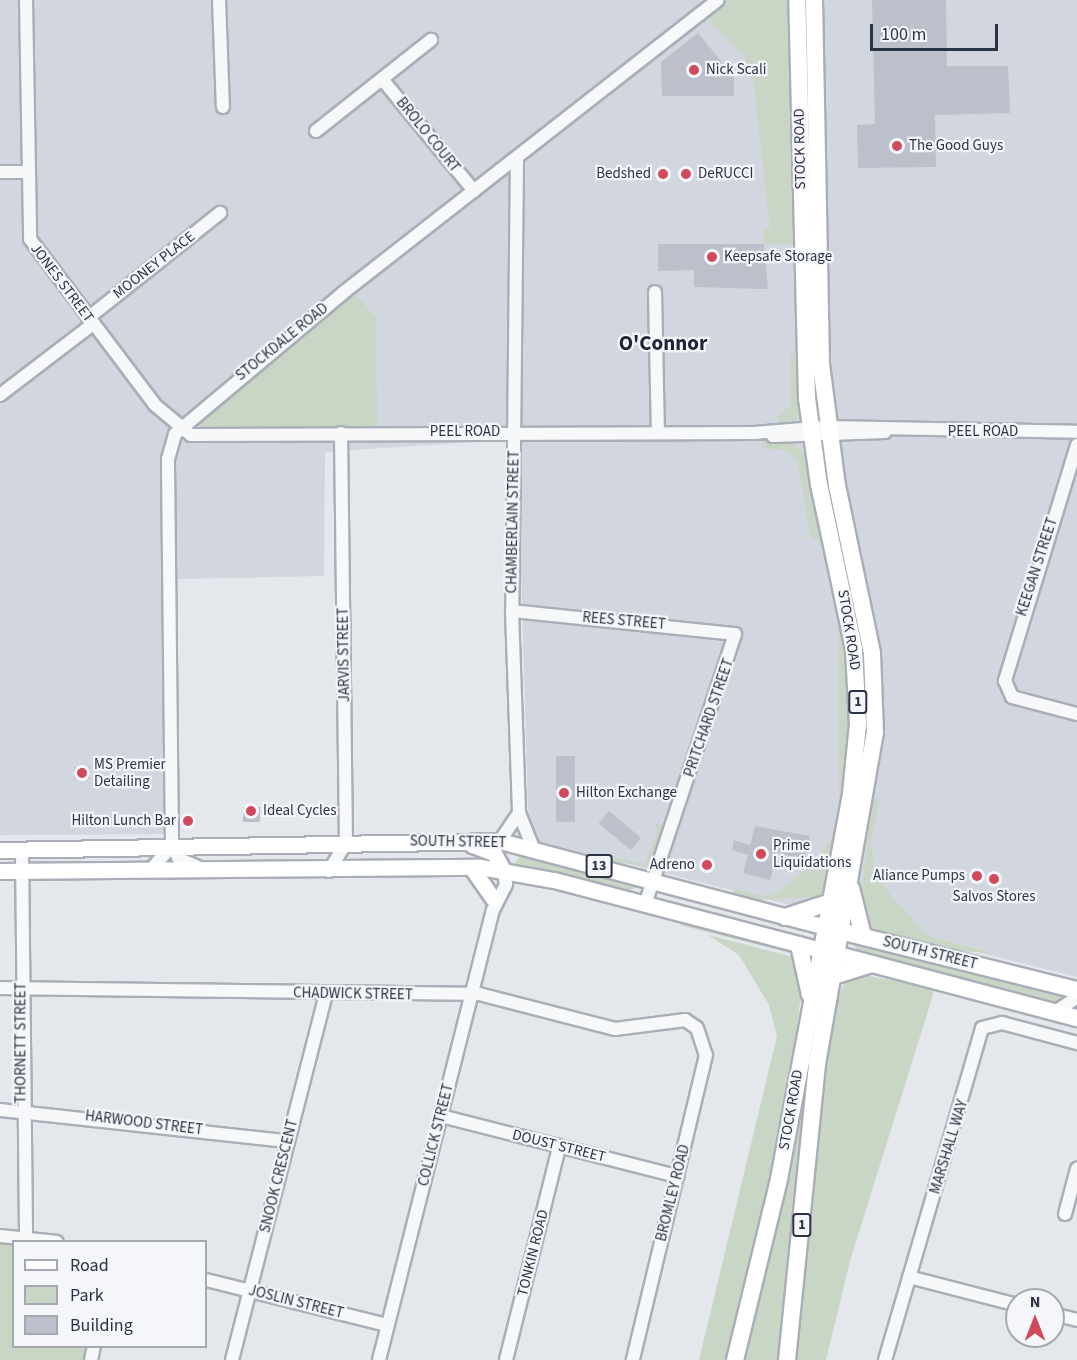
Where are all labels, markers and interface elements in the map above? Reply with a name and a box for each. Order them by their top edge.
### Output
scale bar [873,12,1000,50]
text: 100 m [881,22,926,47]
place label: Nick Scali [706,61,766,79]
marker: Nick Scali [687,63,701,77]
street label: BROLO COURT [392,94,464,176]
street label: STOCK ROAD [790,108,810,190]
place label: The Good Guys [909,137,1003,155]
marker: The Good Guys [890,139,904,153]
place label: Bedshed [596,165,651,183]
place label: DeRUCCI [698,165,754,183]
marker: Bedshed [656,167,670,181]
marker: DeRUCCI [679,167,693,181]
street label: MOONEY PLACE [110,227,198,303]
street label: JONES STREET [27,240,97,326]
place label: Keepsafe Storage [724,248,832,266]
marker: Keepsafe Storage [705,250,719,264]
street label: STOCKDALE ROAD [232,299,332,385]
district label: O'Connor [619,330,707,356]
street label: PEEL ROAD [430,423,500,441]
street label: PEEL ROAD [948,423,1018,441]
street label: CHAMBERLAIN STREET [503,450,523,594]
street label: KEEGAN STREET [1013,515,1061,619]
street label: STOCK ROAD [834,588,864,672]
street label: JARVIS STREET [334,607,354,703]
street label: REES STREET [582,608,666,634]
street label: PRITCHARD STREET [680,656,738,780]
road number: 1 [848,691,868,713]
place label: MS Premier Detailing [94,755,166,790]
marker: MS Premier Detailing [75,766,89,780]
place label: Hilton Exchange [576,784,677,802]
marker: Hilton Exchange [557,786,571,800]
place label: Ideal Cycles [263,802,337,820]
marker: Ideal Cycles [244,804,258,818]
place label: Hilton Lunch Bar [71,812,176,830]
marker: Hilton Lunch Bar [181,814,195,828]
street label: SOUTH STREET [410,832,506,852]
place label: Prime Liquidations [773,836,851,871]
marker: Prime Liquidations [754,847,768,861]
road number: 13 [586,855,612,877]
place label: Adreno [650,856,695,874]
marker: Adreno [700,858,714,872]
place label: Aliance Pumps [873,867,965,885]
marker: Aliance Pumps [970,869,984,883]
marker: Salvos Stores [987,872,1001,886]
place label: Salvos Stores [952,888,1036,906]
street label: SOUTH STREET [881,933,979,973]
street label: THORNETT STREET [12,982,30,1104]
street label: CHADWICK STREET [293,984,413,1004]
street label: STOCK ROAD [775,1068,807,1152]
street label: COLLICK STREET [415,1082,457,1188]
street label: MARSHALL WAY [926,1098,972,1196]
street label: HARWOOD STREET [84,1107,204,1139]
street label: SNOOK CRESCENT [256,1117,302,1235]
street label: DOUST STREET [510,1126,608,1166]
street label: BROMLEY ROAD [652,1143,694,1243]
street label: TONKIN ROAD [514,1208,552,1298]
road number: 1 [792,1214,812,1236]
legend [12,1240,207,1348]
text: Road [70,1253,109,1278]
street label: JOSLIN STREET [247,1282,345,1322]
text: Park [70,1283,104,1308]
north arrow [1005,1288,1065,1348]
text: N [1030,1291,1040,1313]
text: Building [70,1313,133,1338]

